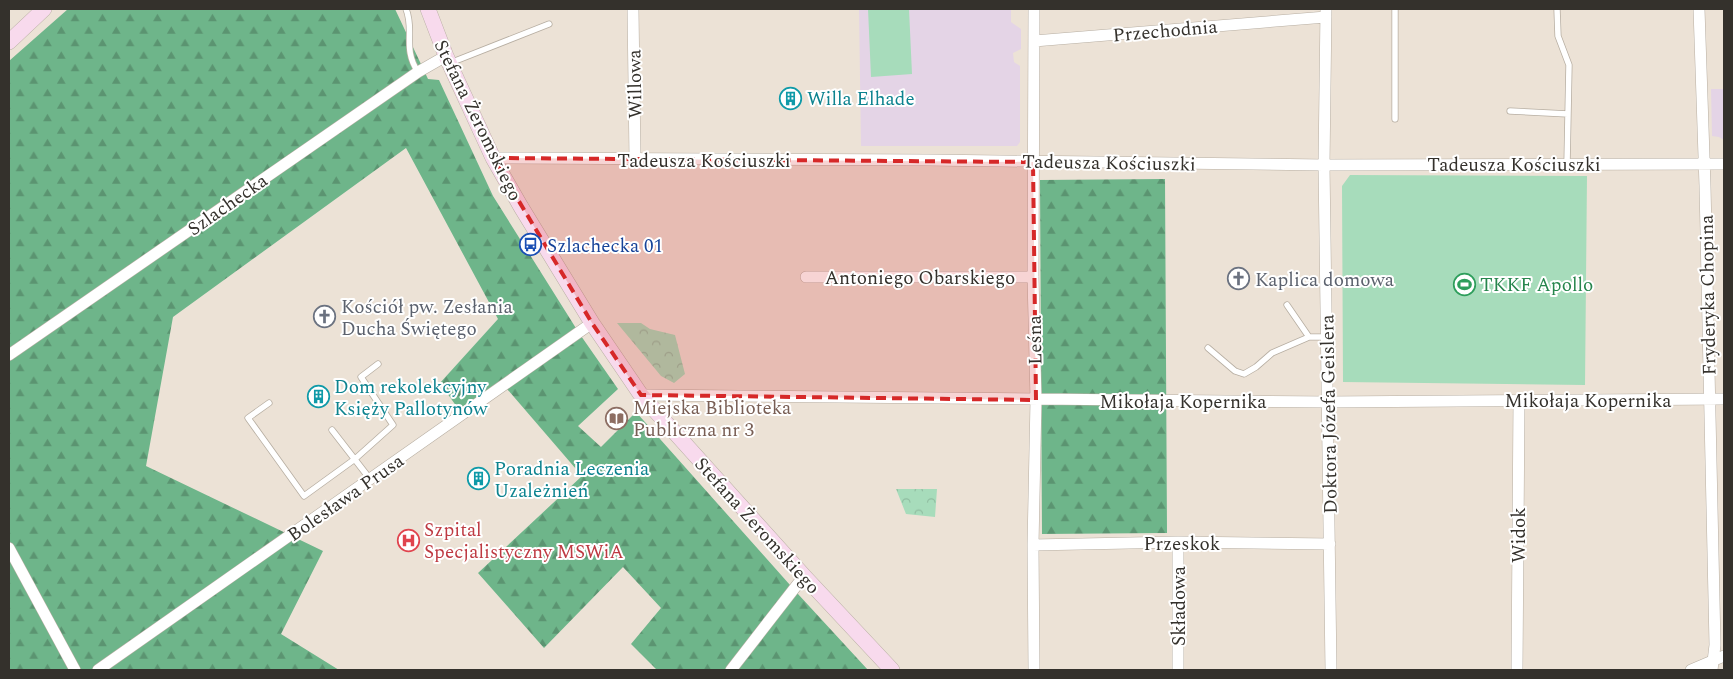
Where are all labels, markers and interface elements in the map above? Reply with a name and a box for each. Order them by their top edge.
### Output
street label: Przechodnia [1112,12,1219,51]
street label: Stefana Żeromskiego [426,35,529,206]
street label: Willowa [620,48,651,119]
place label: Willa Elhade [807,85,915,114]
building icon: Willa Elhade [779,86,803,110]
street label: Tadeusza Kościuszki [617,147,791,176]
street label: Tadeusza Kościuszki [1022,147,1196,180]
street label: Tadeusza Kościuszki [1427,151,1601,180]
street label: Szlachecka [182,167,275,244]
street label: Fryderyka Chopina [1693,214,1724,376]
place label: Szlachecka 01 [547,232,663,261]
bus stop icon: Szlachecka 01 [519,233,543,257]
street label: Antoniego Obarskiego [825,264,1015,293]
place label: Kaplica domowa [1255,266,1395,295]
church icon: Kaplica domowa [1227,267,1251,291]
place label: TKKF Apollo [1480,271,1593,300]
sports icon: TKKF Apollo [1452,272,1476,296]
place label: Kościół pw. Zesłania Ducha Świętego [341,293,513,344]
church icon: Kościół pw. Zesłania Ducha Świętego [313,305,337,329]
street label: Doktora Józefa Geislera [1313,313,1346,514]
street label: Leśna [1021,314,1050,365]
place label: Dom rekolekcyjny Księży Pallotynów [334,373,488,424]
building icon: Dom rekolekcyjny Księży Pallotynów [306,385,330,409]
street label: Mikołaja Kopernika [1504,387,1672,416]
street label: Mikołaja Kopernika [1099,388,1267,417]
place label: Miejska Biblioteka Publiczna nr 3 [633,394,792,445]
library icon: Miejska Biblioteka Publiczna nr 3 [605,406,629,430]
street label: Bolesława Prusa [282,447,411,549]
street label: Stefana Żeromskiego [687,451,827,601]
place label: Poradnia Leczenia Uzależnień [494,455,650,506]
building icon: Poradnia Leczenia Uzależnień [466,467,490,491]
street label: Widok [1505,507,1534,563]
place label: Szpital Specjalistyczny MSWiA [424,516,624,567]
hospital icon: Szpital Specjalistyczny MSWiA [396,528,420,552]
street label: Przeskok [1144,530,1221,559]
street label: Składowa [1165,565,1194,646]

